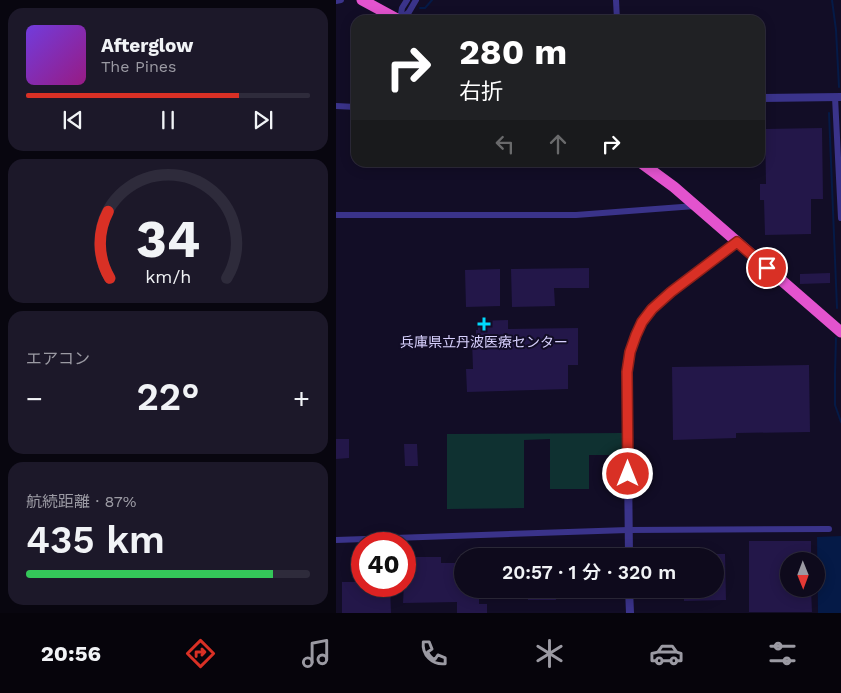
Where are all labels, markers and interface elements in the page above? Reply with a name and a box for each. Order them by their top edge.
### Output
text: 280 m [459,31,567,73]
text: Afterglow [101,34,193,57]
icon: right [376,35,441,100]
text: The Pines [101,57,177,76]
text: 右折 [459,79,503,104]
icon: previous [59,106,87,134]
icon: pause [154,106,182,134]
icon: next [249,106,277,134]
icon: left [491,130,519,158]
icon: ahead [544,130,572,158]
icon: right [597,130,625,158]
text: 34 [136,209,200,270]
pin [746,247,788,289]
icon: arrive [753,254,781,282]
text: km/h [145,266,191,287]
marker: 兵庫県立丹波医療センター [477,317,491,331]
place label: 兵庫県立丹波医療センター [400,334,568,350]
text: エアコン [26,349,90,368]
text: 22° [136,375,200,419]
text: − [26,382,43,415]
text: + [293,382,310,415]
position arrow [601,447,653,499]
text: 航続距離 · 87% [26,492,136,511]
text: 435 km [26,518,165,562]
speed limit sign: 40 [351,532,416,597]
north arrow [780,552,825,598]
map controls [780,552,825,597]
text: 20:57 · 1 分 · 320 m [502,561,676,584]
icon: directions [183,636,218,671]
icon: music [299,636,334,671]
icon: phone [416,636,451,671]
icon: climate [532,636,567,671]
icon: car [649,636,684,671]
icon: filters [765,636,800,671]
text: 20:56 [41,641,101,666]

